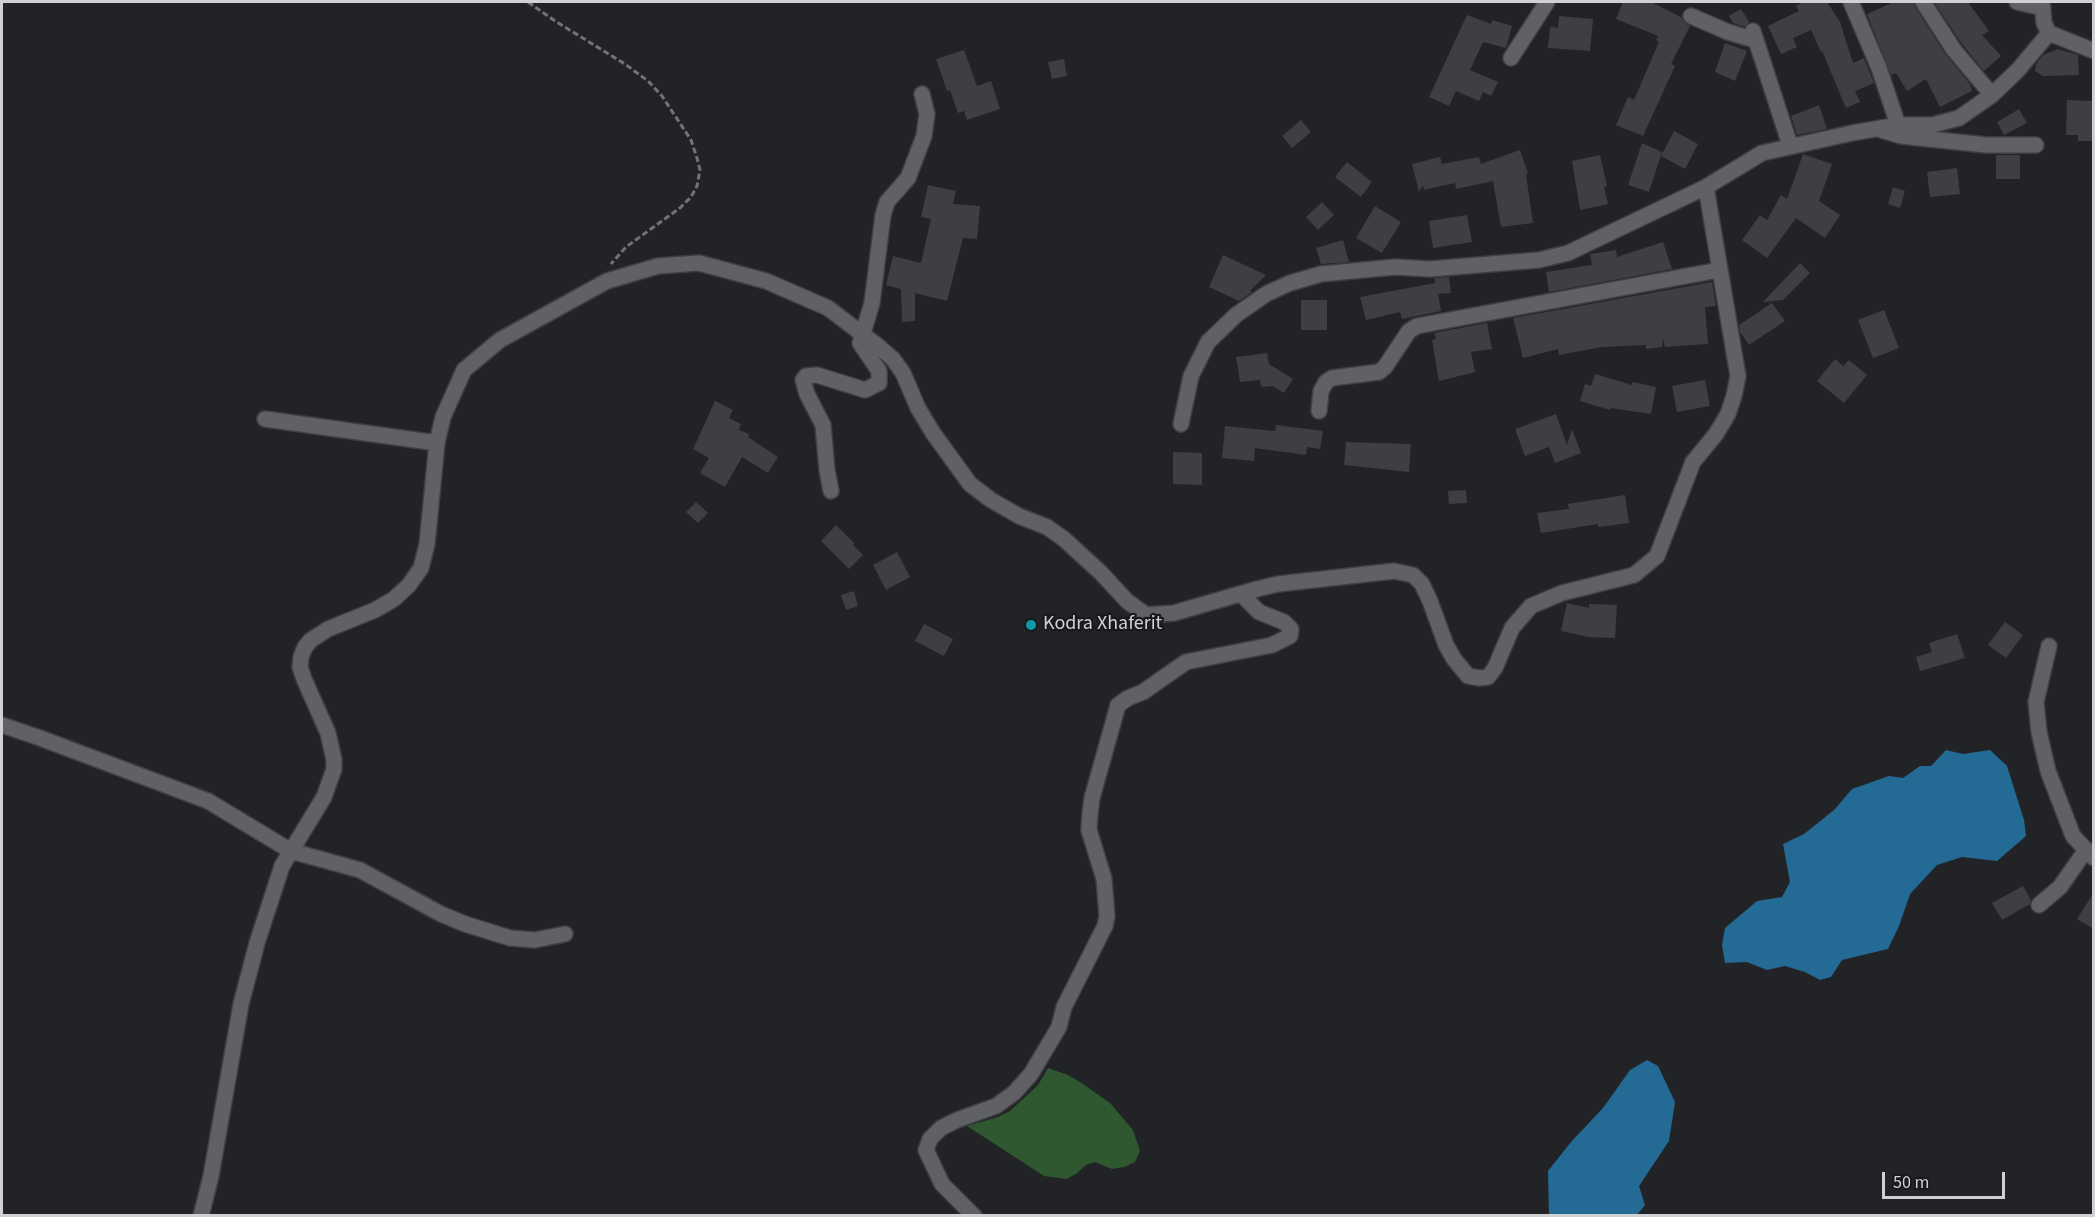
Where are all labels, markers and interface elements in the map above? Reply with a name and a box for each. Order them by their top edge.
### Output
place label: Kodra Xhaferit [1043,613,1162,637]
marker: Kodra Xhaferit [1024,618,1038,632]
scale bar [1885,1160,2008,1198]
text: 50 m [1893,1170,1929,1195]

